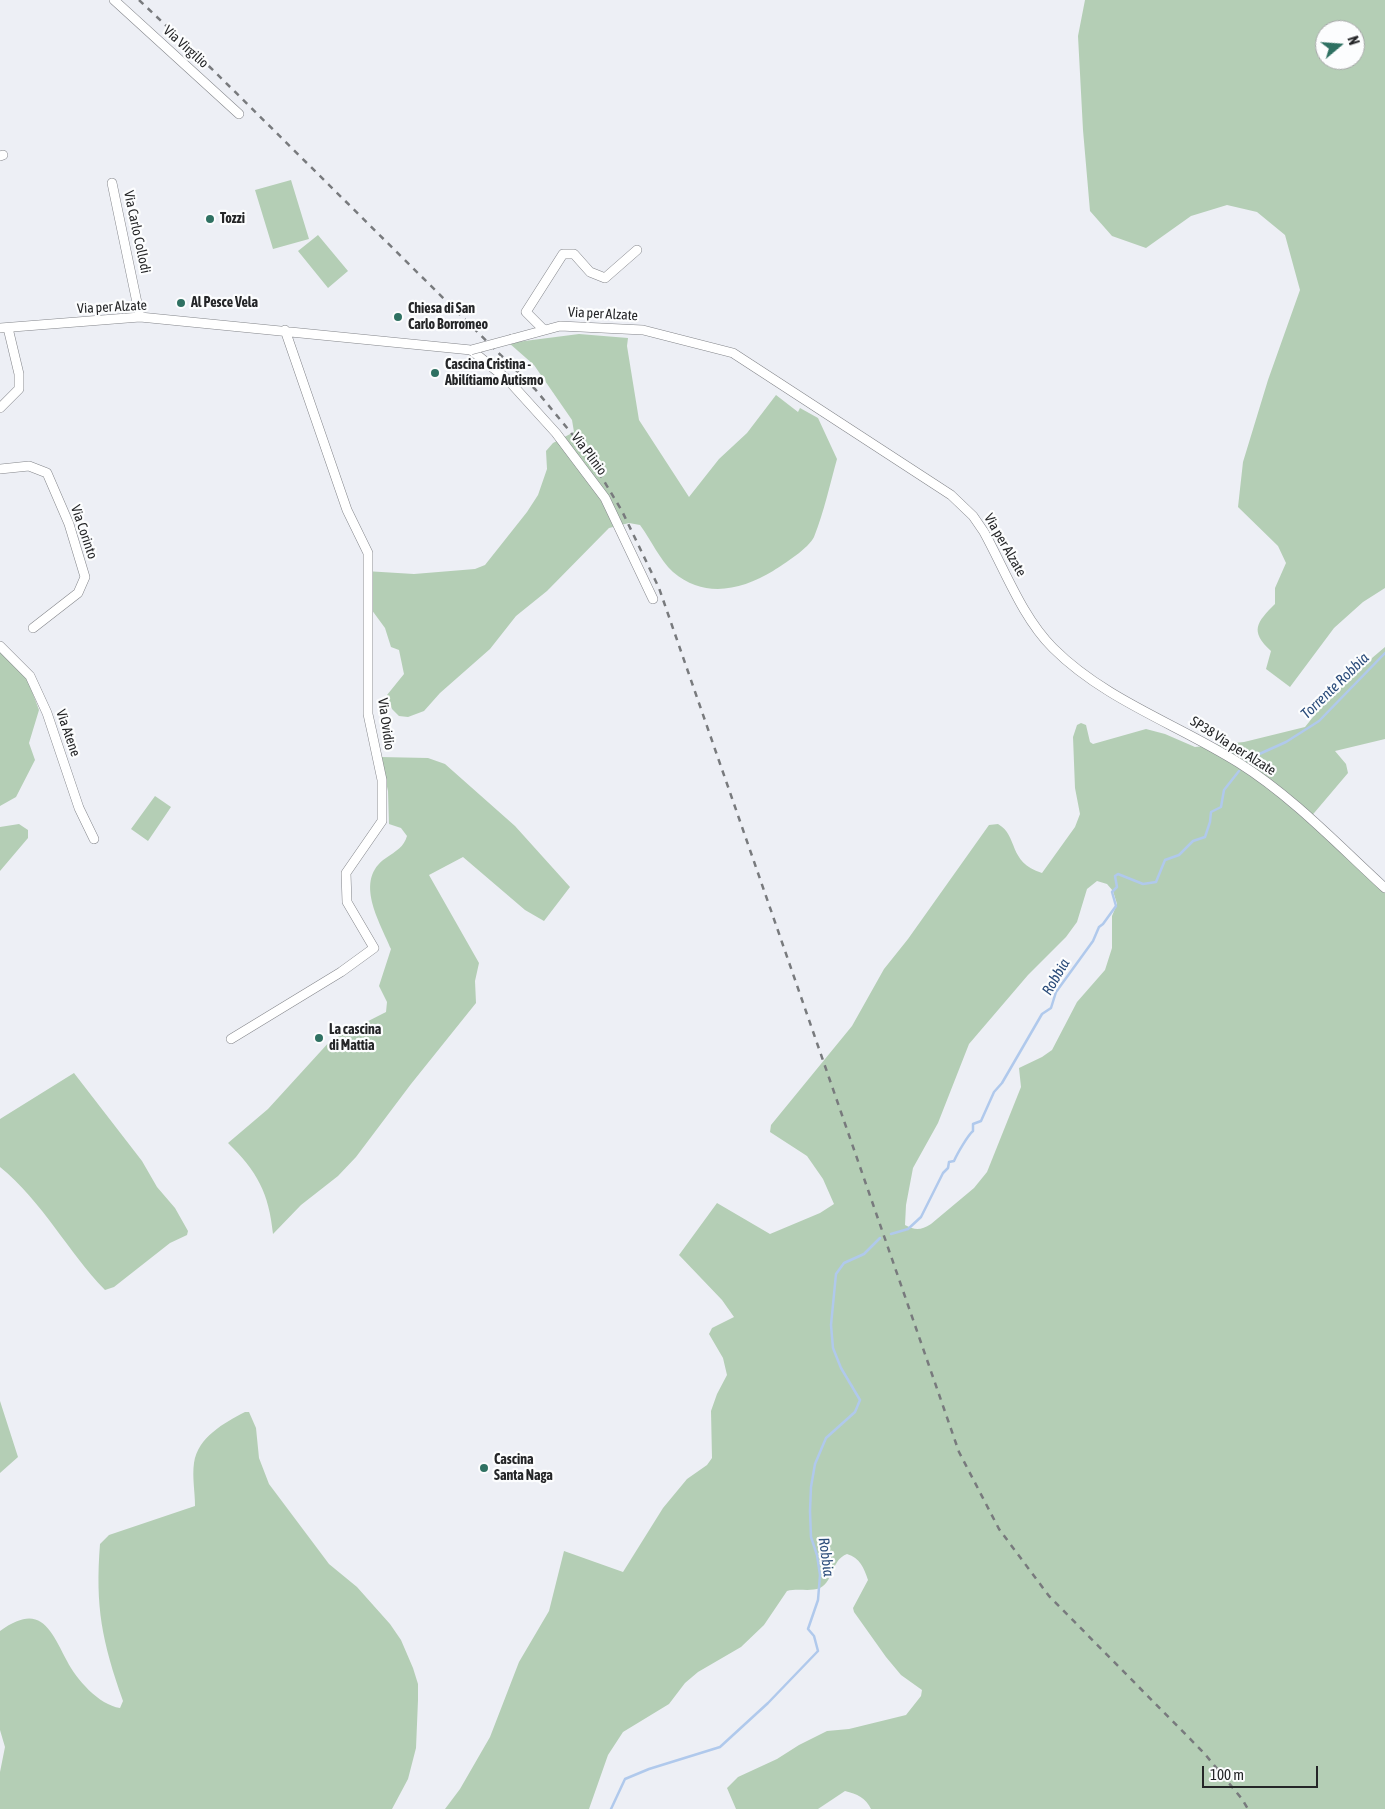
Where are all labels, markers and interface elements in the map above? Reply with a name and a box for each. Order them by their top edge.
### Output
north arrow [1315,20,1365,70]
street label: Via Virgilio [160,22,212,72]
text: N [1344,34,1362,47]
street label: Via Carlo Collodi [120,189,154,275]
place label: Tozzi [220,211,245,227]
marker: Tozzi [204,213,216,225]
place label: Al Pesce Vela [191,295,258,311]
street label: Via per Alzate [77,297,147,317]
marker: Al Pesce Vela [175,297,187,309]
place label: Chiesa di San Carlo Borromeo [408,301,488,334]
street label: Via per Alzate [568,304,638,324]
marker: Chiesa di San Carlo Borromeo [392,311,404,323]
place label: Cascina Cristina - Abilítiamo Autismo [445,357,543,390]
marker: Cascina Cristina - Abilítiamo Autismo [429,367,441,379]
street label: Via Plinio [568,429,610,479]
street label: Via Corinto [67,503,101,561]
street label: Via per Alzate [980,511,1030,579]
water label: Torrente Robbia [1297,649,1373,723]
street label: Via Ovidio [374,697,398,751]
street label: Via Atene [52,707,84,759]
street label: SP38 Via per Alzate [1187,713,1279,779]
water label: Robbia [1038,956,1074,998]
place label: La cascina di Mattia [329,1022,381,1054]
marker: La cascina di Mattia [313,1032,325,1044]
place label: Cascina Santa Naga [494,1452,553,1484]
marker: Cascina Santa Naga [478,1462,490,1474]
water label: Robbia [814,1536,838,1578]
scale bar [1205,1756,1321,1788]
text: 100 m [1210,1766,1244,1783]

